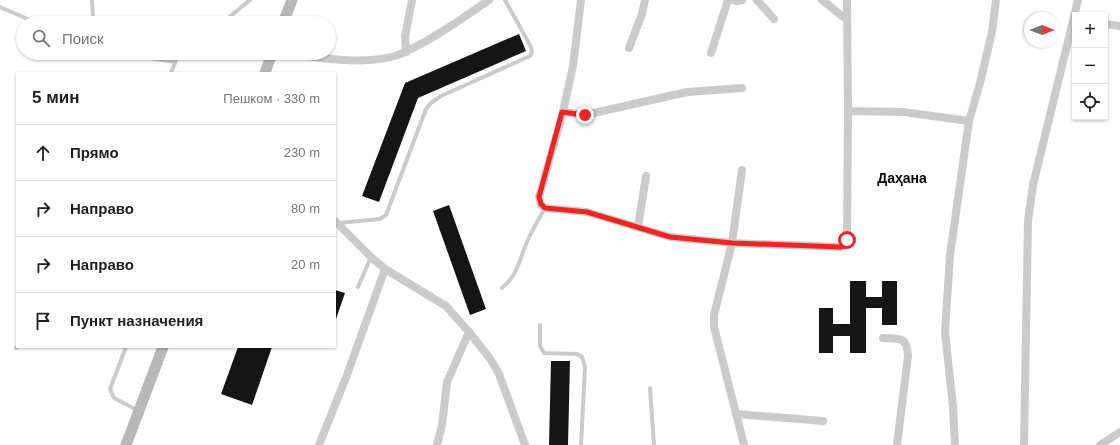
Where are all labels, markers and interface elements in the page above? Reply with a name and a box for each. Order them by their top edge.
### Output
north arrow [1024,12,1060,48]
map controls [1072,12,1108,120]
button: + [1072,12,1108,48]
search box [16,16,336,60]
icon: search [30,27,52,49]
text: Поиск [62,30,104,47]
button: − [1072,48,1108,84]
button: locate [1072,84,1108,120]
text: 5 мин [32,88,79,107]
text: Пешком · 330 m [223,91,320,106]
route end [576,106,594,124]
icon: ahead [32,142,54,164]
text: Прямо [70,144,119,161]
text: 230 m [284,145,320,160]
district label: Даҳана [877,170,927,186]
icon: right [32,198,54,220]
text: Направо [70,200,134,217]
text: 80 m [291,201,320,216]
route start [838,231,856,249]
icon: right [32,254,54,276]
text: Направо [70,256,134,273]
text: 20 m [291,257,320,272]
icon: arrive [32,310,54,332]
text: Пункт назначения [70,312,203,329]

